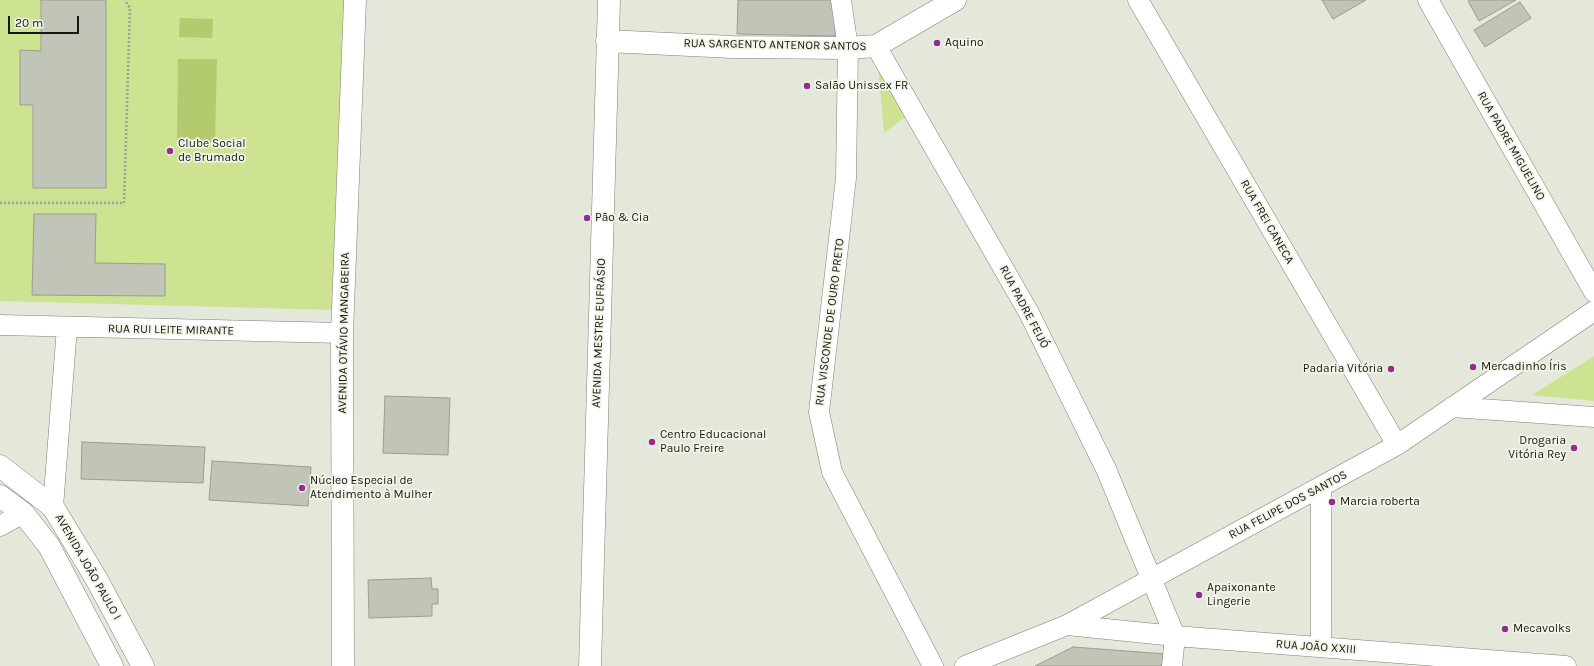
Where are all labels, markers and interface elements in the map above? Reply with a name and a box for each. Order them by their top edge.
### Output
scale bar [10,8,81,34]
text: 20 m [15,16,43,30]
street label: RUA SARGENTO ANTENOR SANTOS [683,36,867,54]
place label: Aquino [945,36,984,50]
marker: Aquino [932,38,942,48]
place label: Salão Unissex FR [815,79,908,93]
marker: Salão Unissex FR [802,81,812,91]
street label: RUA PADRE MIGUELINO [1474,89,1548,203]
place label: Clube Social de Brumado [178,137,246,165]
marker: Clube Social de Brumado [165,146,175,156]
street label: RUA FREI CANECA [1237,177,1297,267]
place label: Pão & Cia [595,211,649,225]
marker: Pão & Cia [582,213,592,223]
street label: RUA VISCONDE DE OURO PRETO [813,237,847,407]
street label: AVENIDA OTÁVIO MANGABEIRA [335,252,353,414]
street label: AVENIDA MESTRE EUFRÁSIO [589,258,609,408]
street label: RUA PADRE FEIJÓ [996,263,1052,351]
street label: RUA RUI LEITE MIRANTE [108,322,234,338]
place label: Mercadinho Íris [1481,360,1567,374]
place label: Padaria Vitória [1303,362,1383,376]
marker: Mercadinho Íris [1468,362,1478,372]
marker: Padaria Vitória [1386,364,1396,374]
place label: Centro Educacional Paulo Freire [660,428,766,456]
place label: Drogaria Vitória Rey [1508,434,1566,462]
marker: Centro Educacional Paulo Freire [647,437,657,447]
marker: Drogaria Vitória Rey [1569,443,1579,453]
street label: RUA FELIPE DOS SANTOS [1226,468,1350,542]
place label: Núcleo Especial de Atendimento à Mulher [310,474,432,502]
marker: Núcleo Especial de Atendimento à Mulher [297,483,307,493]
place label: Marcia roberta [1340,495,1420,509]
marker: Marcia roberta [1327,497,1337,507]
street label: AVENIDA JOÃO PAULO I [52,512,124,622]
place label: Apaixonante Lingerie [1207,581,1276,609]
marker: Apaixonante Lingerie [1194,590,1204,600]
place label: Mecavolks [1513,622,1571,636]
marker: Mecavolks [1500,624,1510,634]
street label: RUA JOÃO XXIII [1275,637,1357,657]

